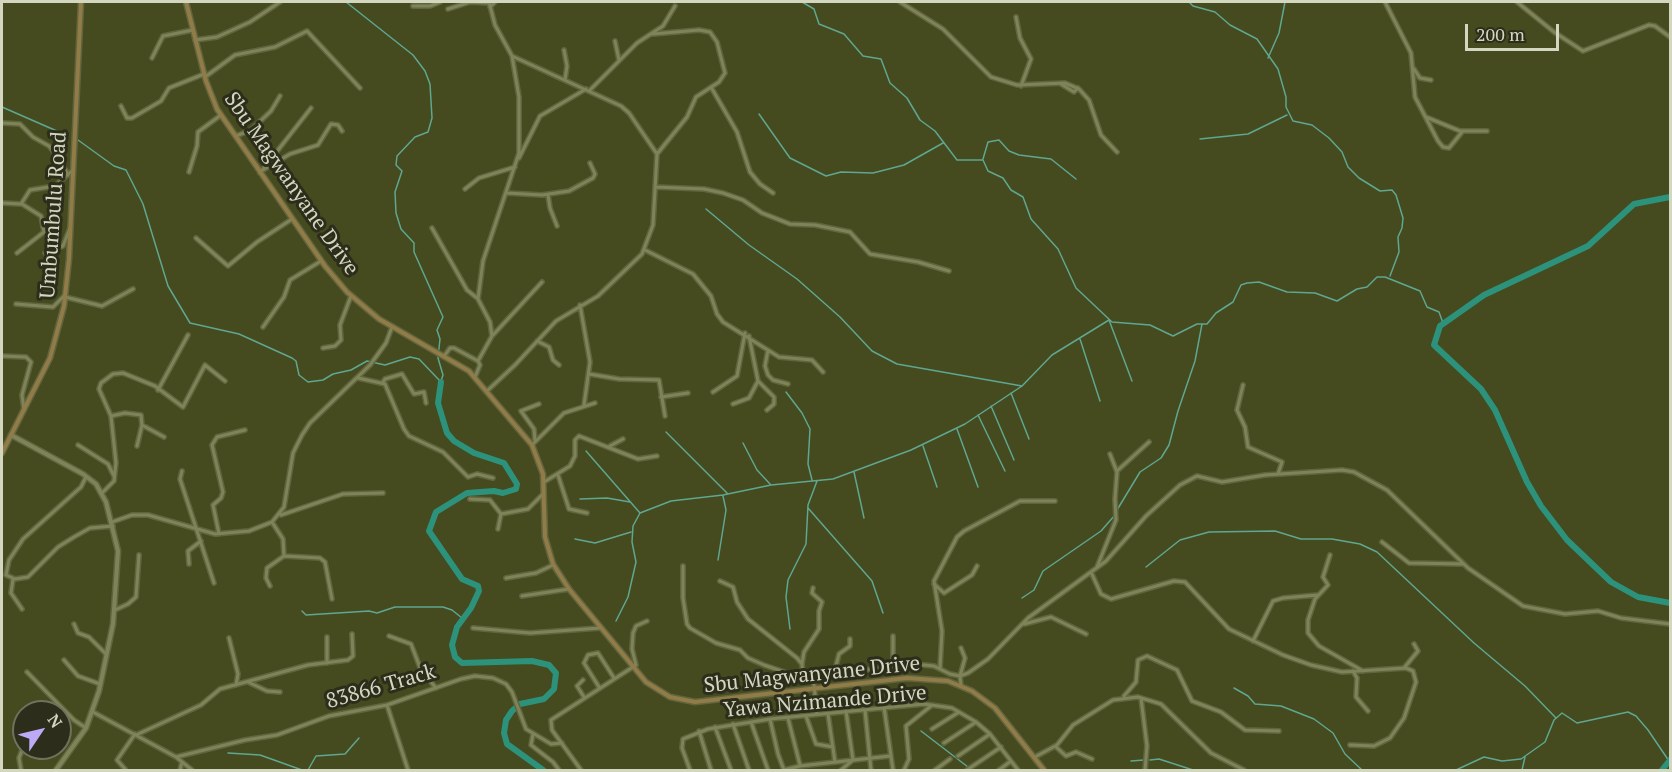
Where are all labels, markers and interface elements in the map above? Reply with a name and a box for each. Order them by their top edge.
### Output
scale bar [1468,12,1562,50]
text: 200 m [1476,22,1525,46]
street label: Sbu Magwanyane Drive [218,88,364,280]
street label: Umbumbulu Road [36,130,72,300]
street label: Sbu Magwanyane Drive [703,651,921,699]
street label: 83866 Track [323,659,439,715]
street label: Yawa Nzimande Drive [722,681,928,723]
north arrow [12,700,72,760]
text: N [43,710,68,732]

